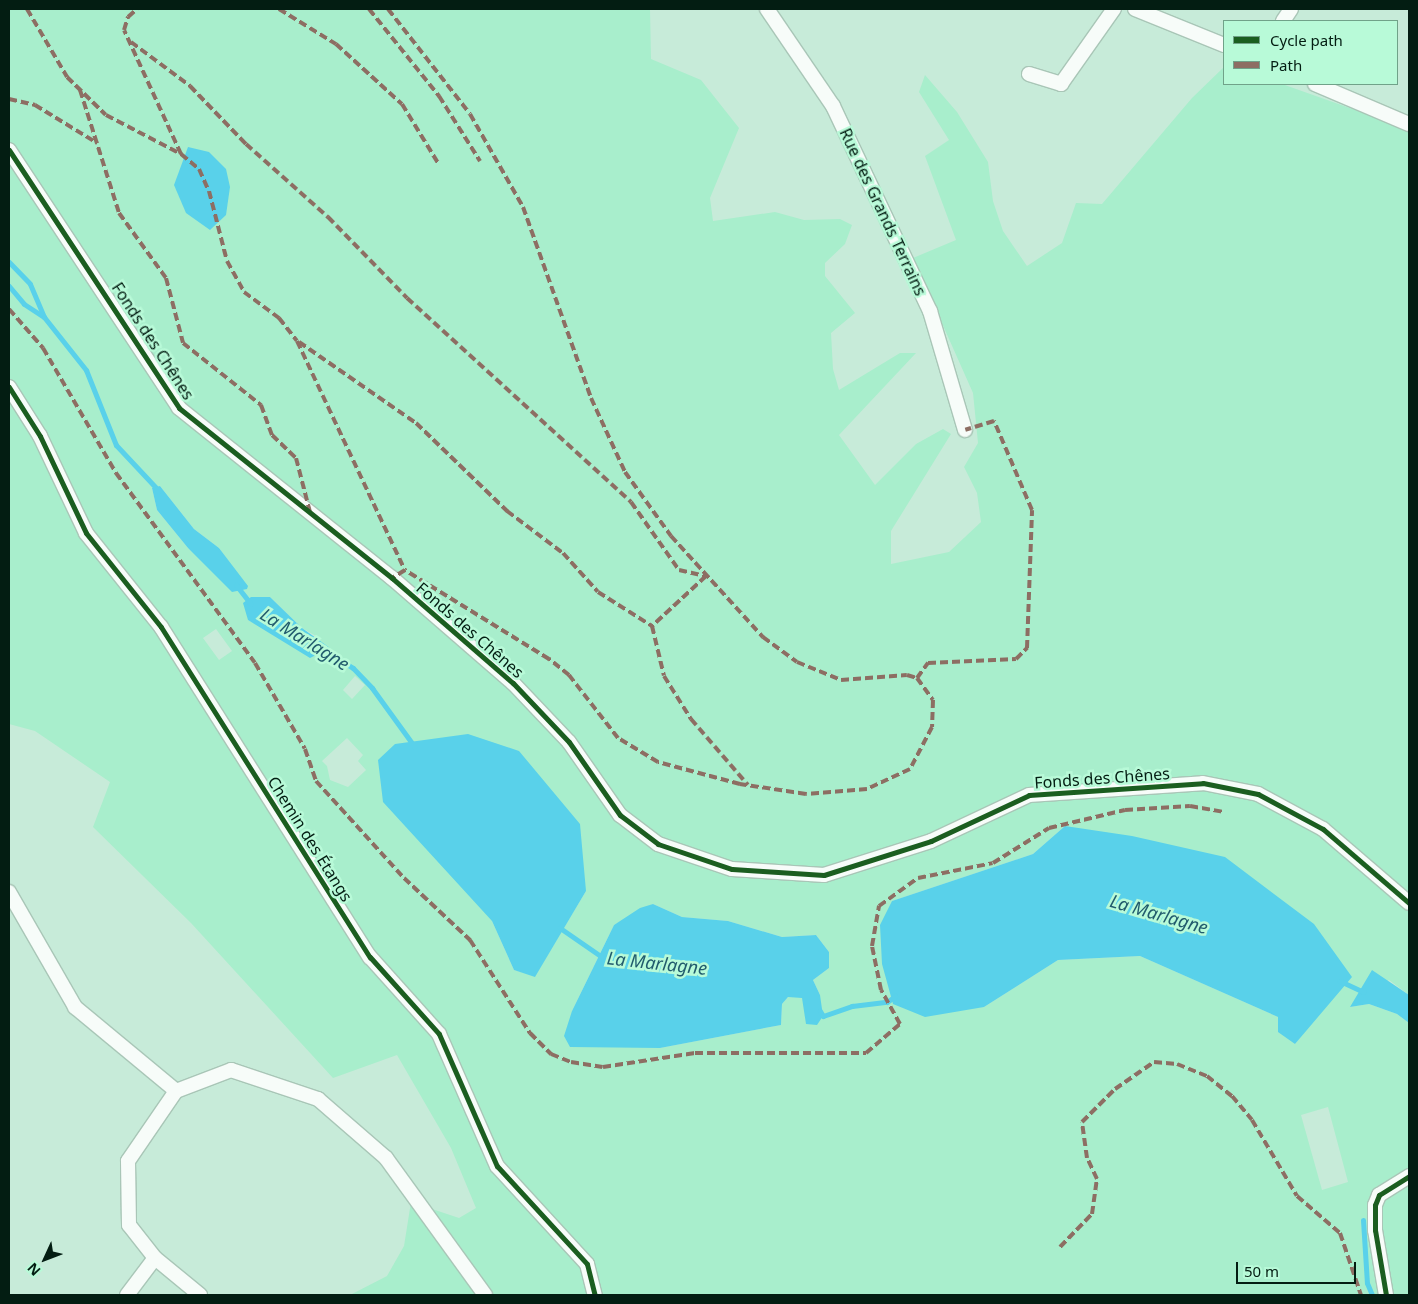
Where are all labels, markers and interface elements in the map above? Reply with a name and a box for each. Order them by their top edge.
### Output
legend [1223,20,1398,85]
text: Cycle path [1270,30,1343,50]
text: Path [1270,55,1302,75]
street label: Rue des Grands Terrains [836,125,930,299]
street label: Fonds des Chênes [108,279,198,403]
street label: Fonds des Chênes [412,578,528,682]
water label: La Marlagne [257,603,353,675]
street label: Fonds des Chênes [1034,764,1170,792]
street label: Chemin des Étangs [264,773,356,905]
water label: La Marlagne [1108,890,1210,938]
water label: La Marlagne [606,947,708,979]
north arrow [20,1234,70,1284]
scale bar [1238,1252,1358,1284]
text: N [23,1259,45,1280]
text: 50 m [1244,1261,1279,1281]

